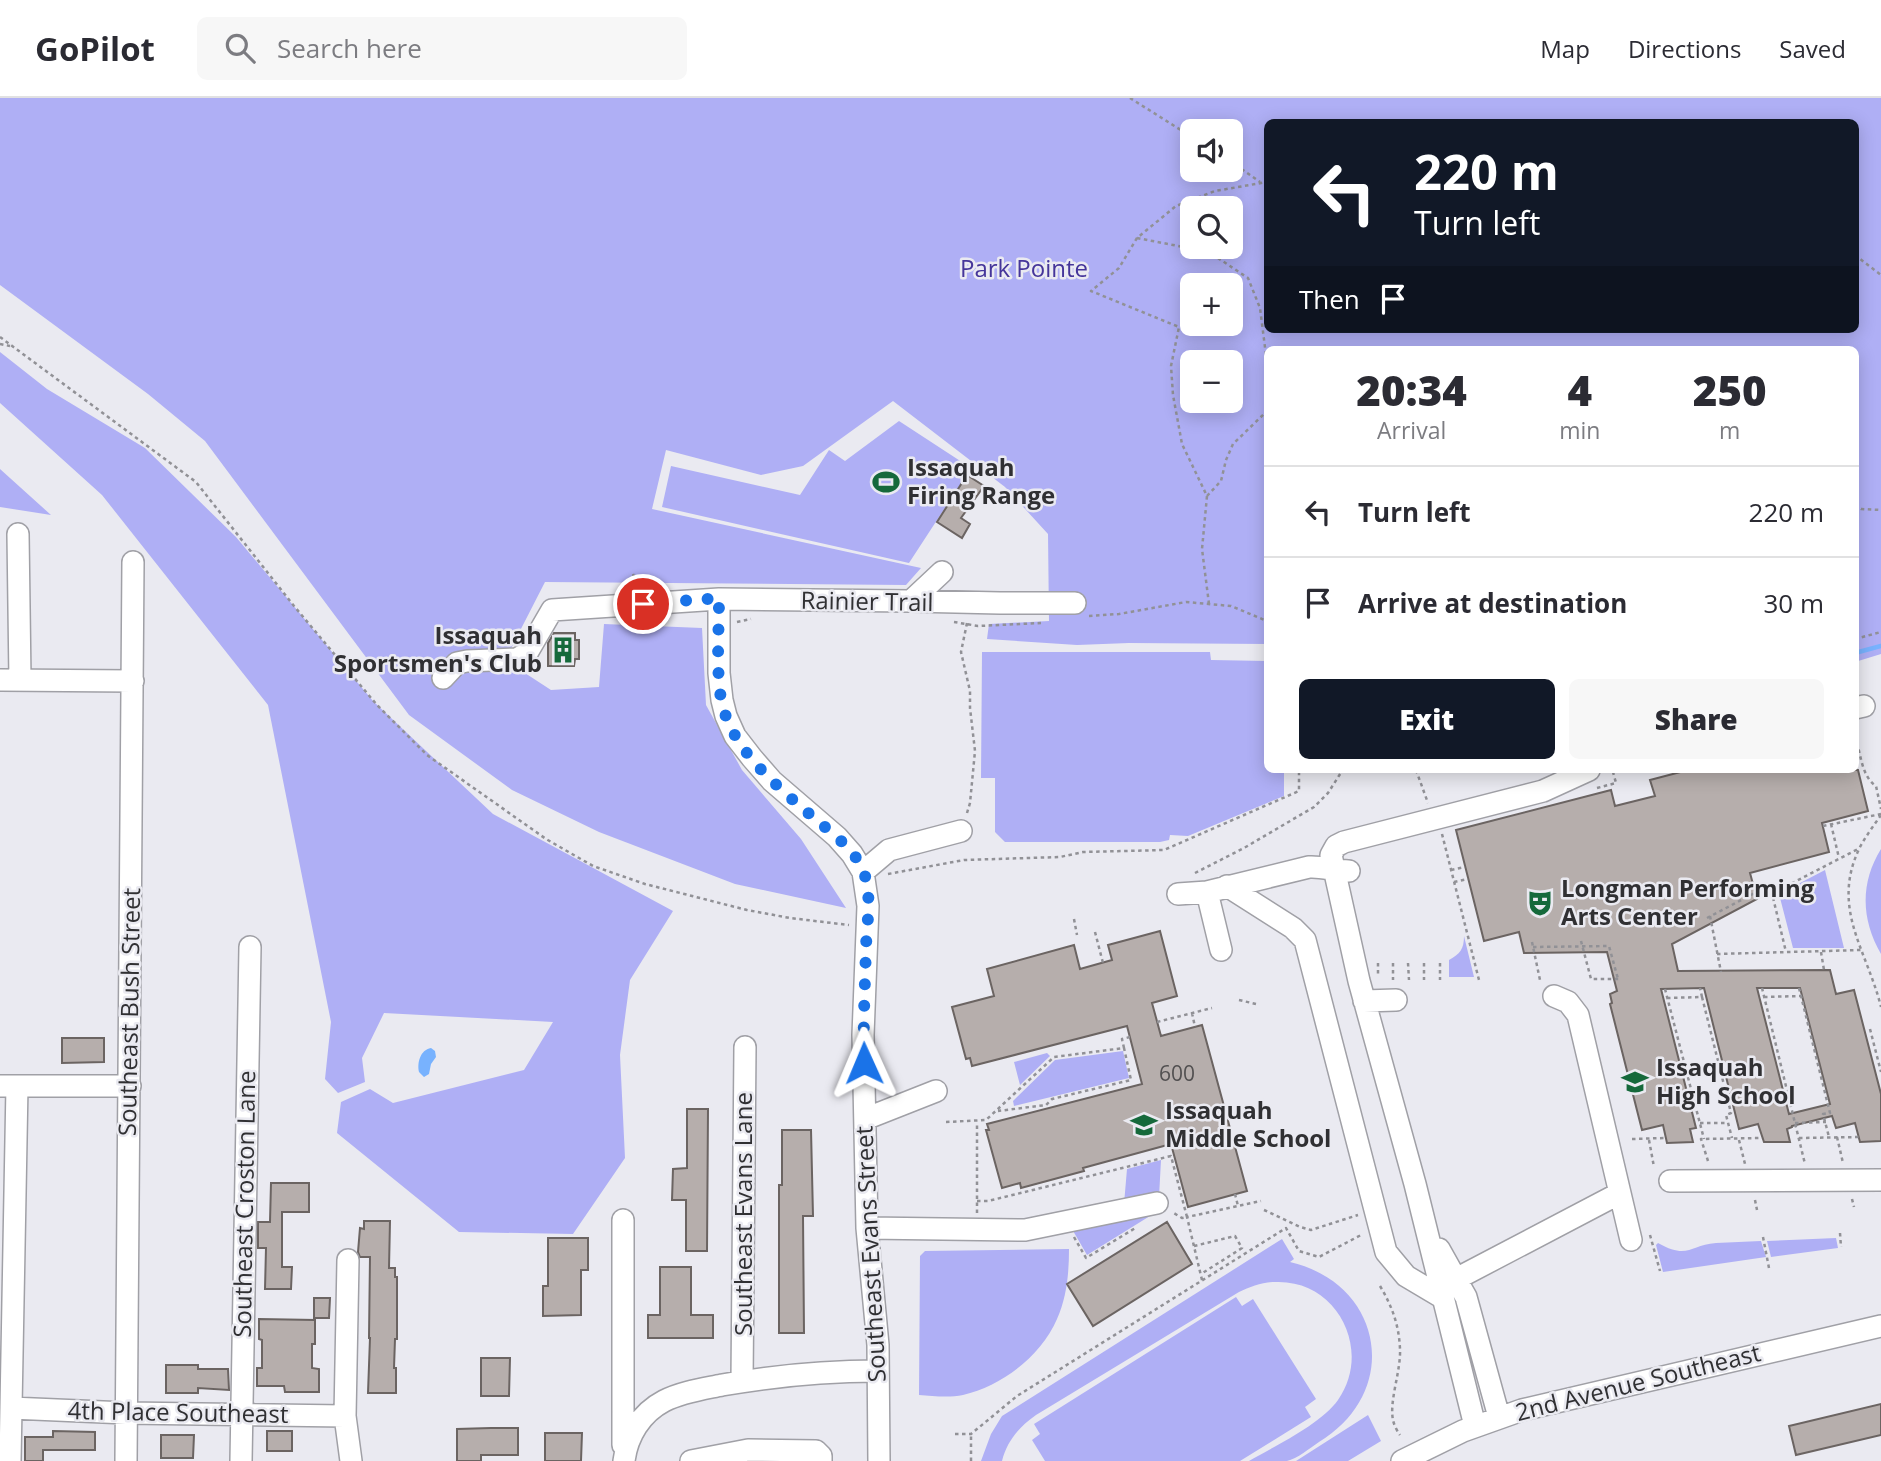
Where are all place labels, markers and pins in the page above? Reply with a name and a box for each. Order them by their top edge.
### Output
place label: Issaquah Firing Range [907,450,1055,511]
sports icon: Issaquah Firing Range [871,467,901,497]
pin [613,574,673,634]
place label: Issaquah Sportsmen's Club [334,618,542,679]
building icon: Issaquah Sportsmen's Club [548,635,578,665]
place label: Longman Performing Arts Center [1561,871,1815,932]
theatre icon: Longman Performing Arts Center [1525,888,1555,918]
place label: Issaquah High School [1656,1050,1796,1111]
school or university icon: Issaquah High School [1620,1067,1650,1097]
place label: Issaquah Middle School [1165,1093,1331,1154]
school or university icon: Issaquah Middle School [1129,1110,1159,1140]

